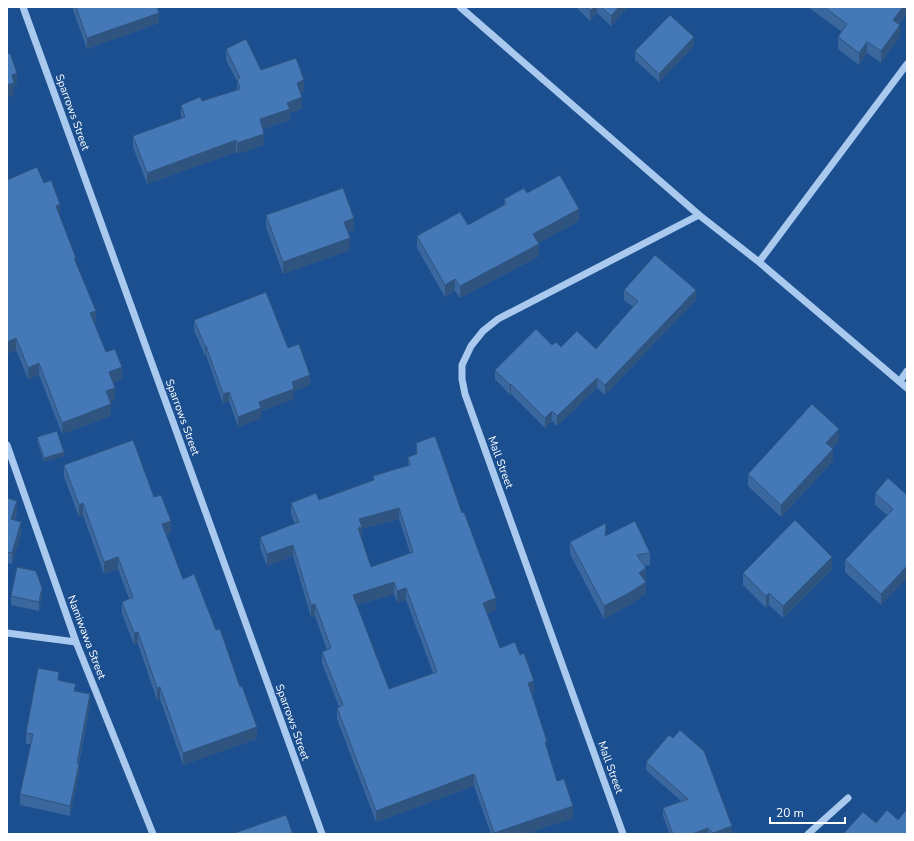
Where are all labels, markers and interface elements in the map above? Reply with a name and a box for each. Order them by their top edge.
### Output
street label: Sparrows Street [52,72,93,153]
street label: Sparrows Street [162,377,203,458]
street label: Mall Street [484,434,517,491]
street label: Namiwawa Street [64,593,109,681]
street label: Sparrows Street [272,682,313,763]
street label: Mall Street [594,739,627,796]
scale bar [770,799,845,825]
text: 20 m [776,805,804,821]

